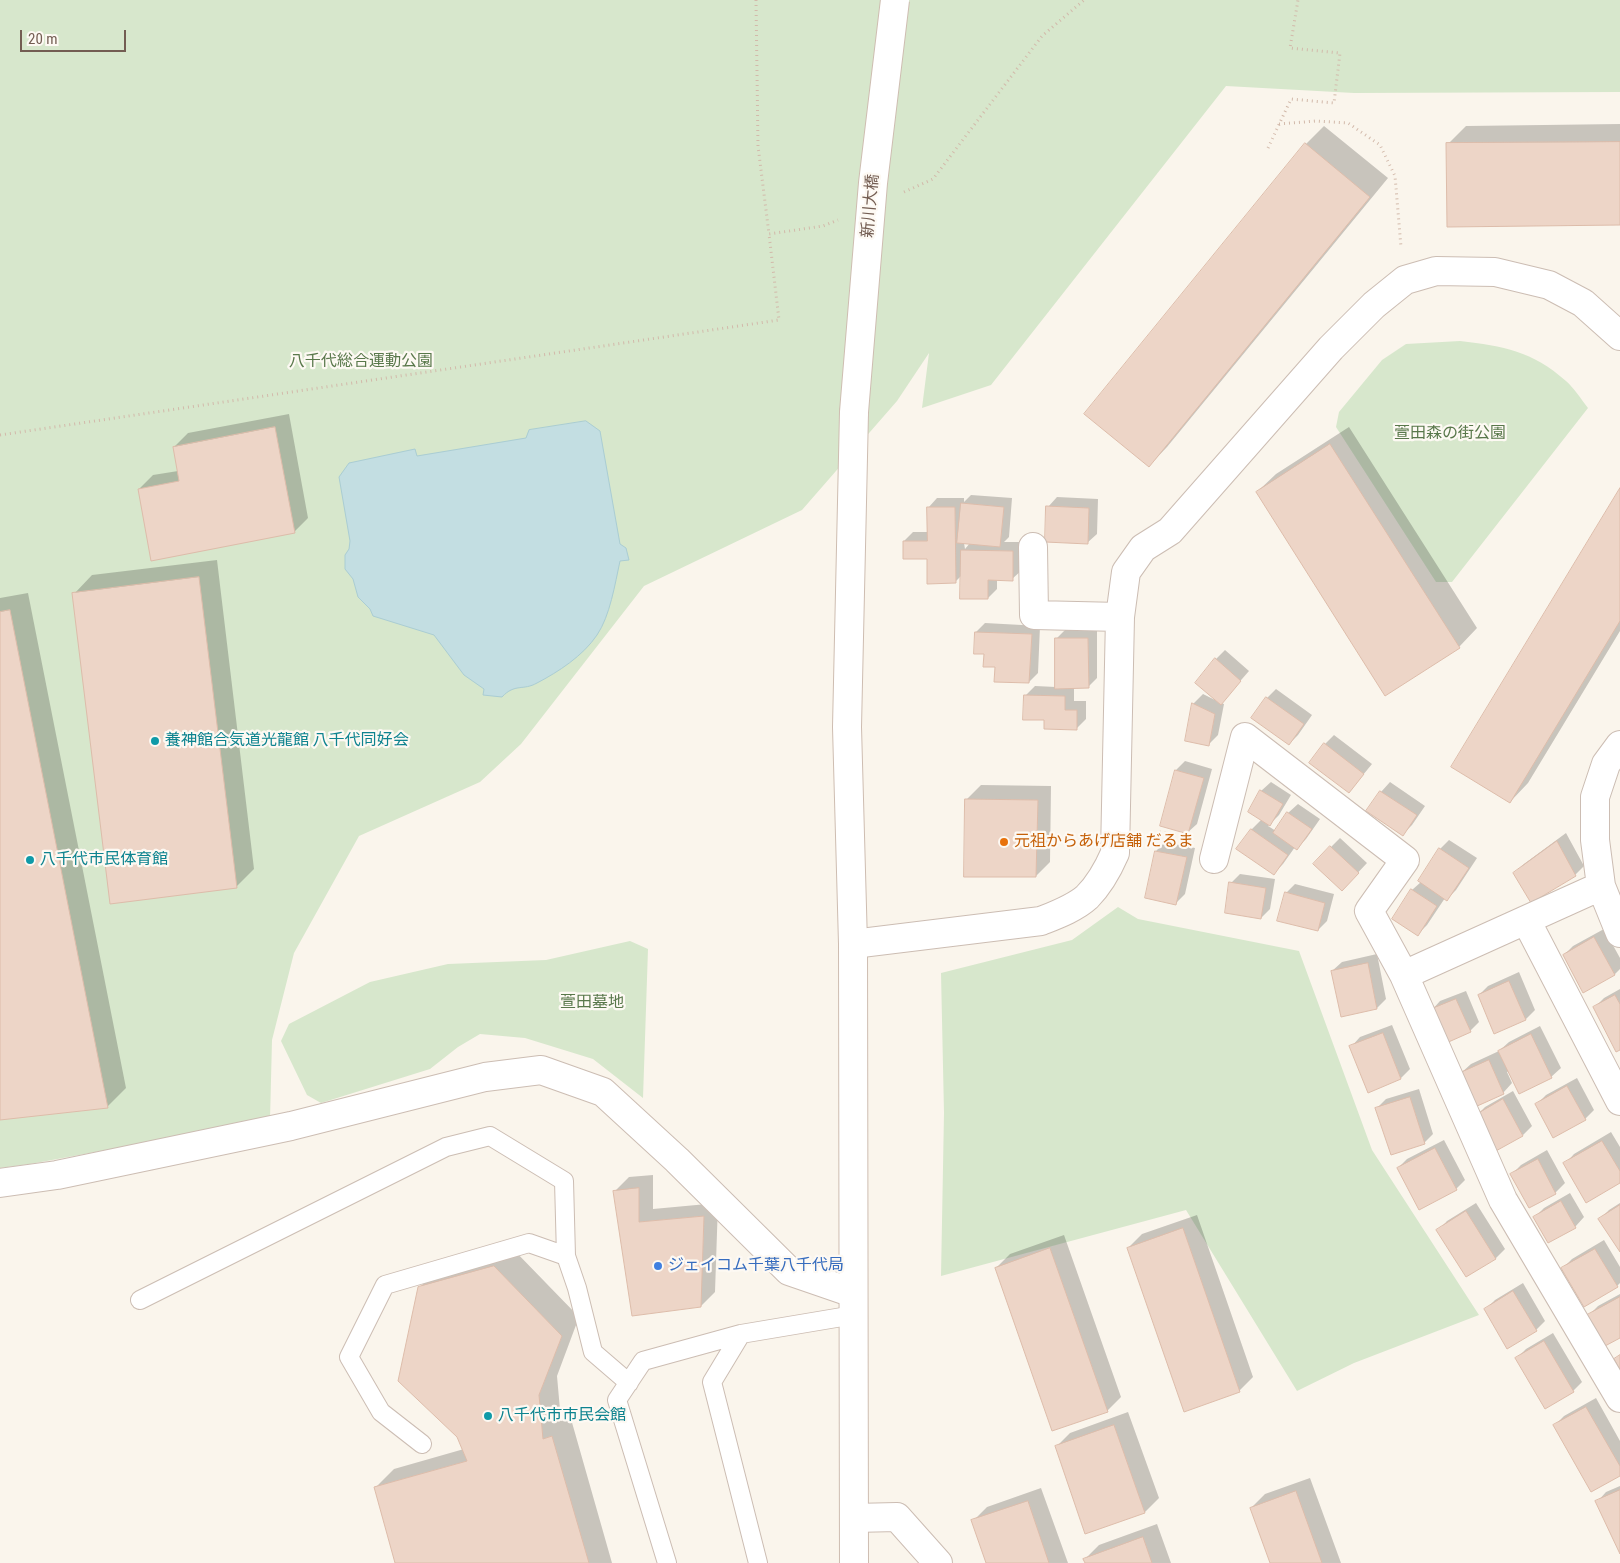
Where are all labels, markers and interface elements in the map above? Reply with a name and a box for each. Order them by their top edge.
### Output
scale bar [22,20,129,52]
text: 20 m [28,30,58,48]
street label: 新川大橋 [859,173,883,239]
park label: 八千代総合運動公園 [289,352,433,372]
park label: 萱田森の街公園 [1394,424,1506,444]
place label: 養神館合気道光龍館 八千代同好会 [165,731,409,751]
marker: 養神館合気道光龍館 八千代同好会 [149,735,161,747]
place label: 元祖からあげ店舗 だるま [1014,832,1194,852]
marker: 元祖からあげ店舗 だるま [998,836,1010,848]
place label: 八千代市民体育館 [40,850,168,870]
marker: 八千代市民体育館 [24,854,36,866]
park label: 萱田墓地 [560,993,624,1013]
place label: ジェイコム千葉八千代局 [668,1256,844,1276]
marker: ジェイコム千葉八千代局 [652,1260,664,1272]
place label: 八千代市市民会館 [498,1406,626,1426]
marker: 八千代市市民会館 [482,1410,494,1422]

